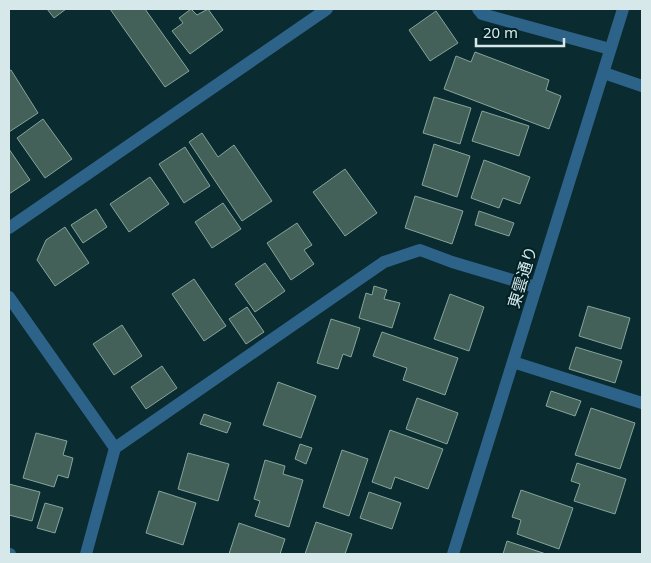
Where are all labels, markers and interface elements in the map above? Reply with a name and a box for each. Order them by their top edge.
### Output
scale bar [476,15,564,47]
text: 20 m [483,22,518,42]
street label: 東雲通り [502,243,542,311]

